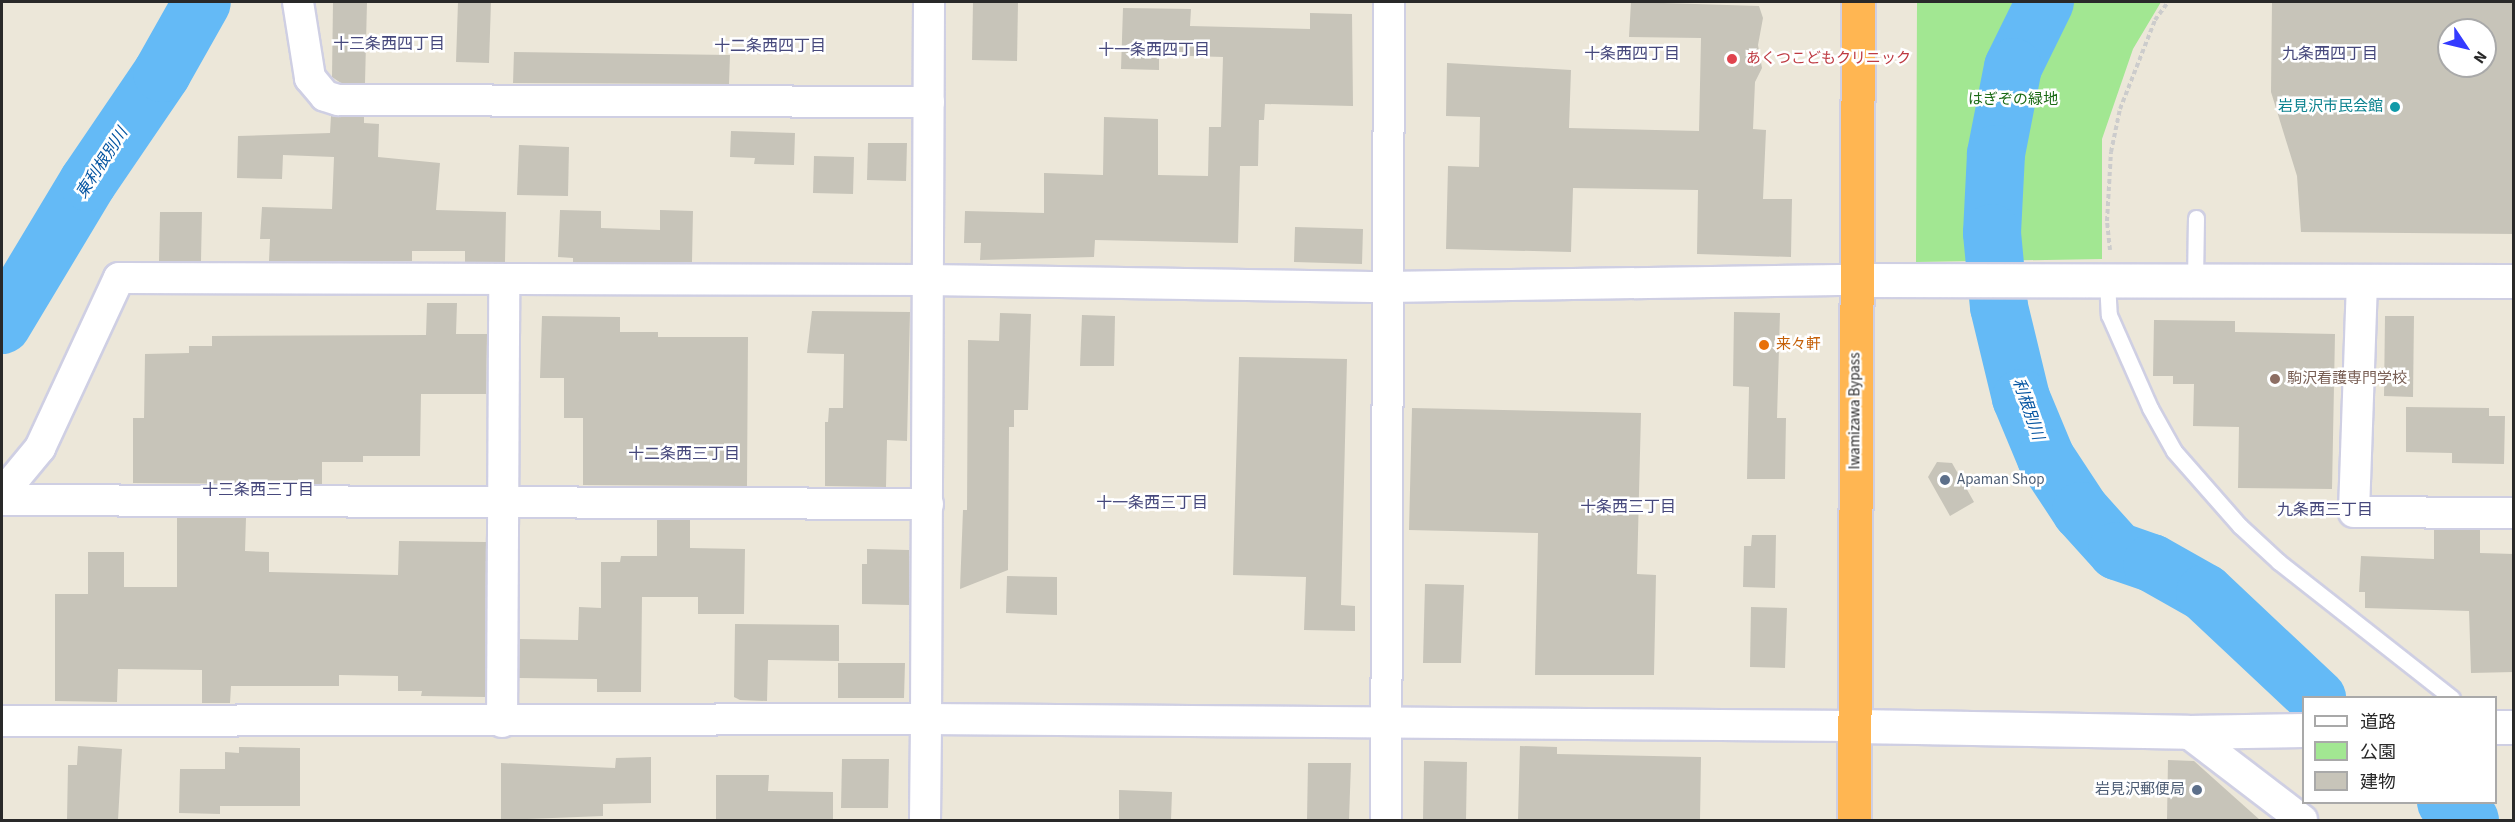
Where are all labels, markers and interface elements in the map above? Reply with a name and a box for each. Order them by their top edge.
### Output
north arrow [2437,18,2497,78]
district label: 十三条西四丁目 [333,34,445,54]
district label: 十二条西四丁目 [714,36,826,56]
district label: 十一条西四丁目 [1098,40,1210,60]
district label: 十条西四丁目 [1584,44,1680,64]
district label: 九条西四丁目 [2282,44,2378,64]
text: N [2468,47,2492,68]
marker: あくつこどもクリニック [1723,50,1741,68]
place label: あくつこどもクリニック [1746,50,1911,68]
park label: はぎぞの緑地 [1968,91,2058,109]
place label: 岩見沢市民会館 [2278,98,2383,116]
marker: 岩見沢市民会館 [2388,100,2402,114]
water label: 東利根別川 [72,124,132,202]
place label: 来々軒 [1776,336,1821,354]
marker: 来々軒 [1757,338,1771,352]
street label: Iwamizawa Bypass [1846,353,1864,469]
place label: 駒沢看護専門学校 [2287,370,2407,388]
marker: 駒沢看護専門学校 [2268,372,2282,386]
water label: 利根別川 [2009,376,2047,442]
district label: 十二条西三丁目 [628,444,740,464]
place label: Apaman Shop [1957,471,2045,489]
marker: Apaman Shop [1938,473,1952,487]
district label: 十三条西三丁目 [202,480,314,500]
district label: 十一条西三丁目 [1096,493,1208,513]
district label: 十条西三丁目 [1580,497,1676,517]
district label: 九条西三丁目 [2277,500,2373,520]
legend [2302,696,2497,804]
text: 道路 [2360,710,2396,735]
text: 公園 [2360,740,2396,765]
text: 建物 [2360,770,2396,795]
place label: 岩見沢郵便局 [2095,781,2185,799]
marker: 岩見沢郵便局 [2190,783,2204,797]

